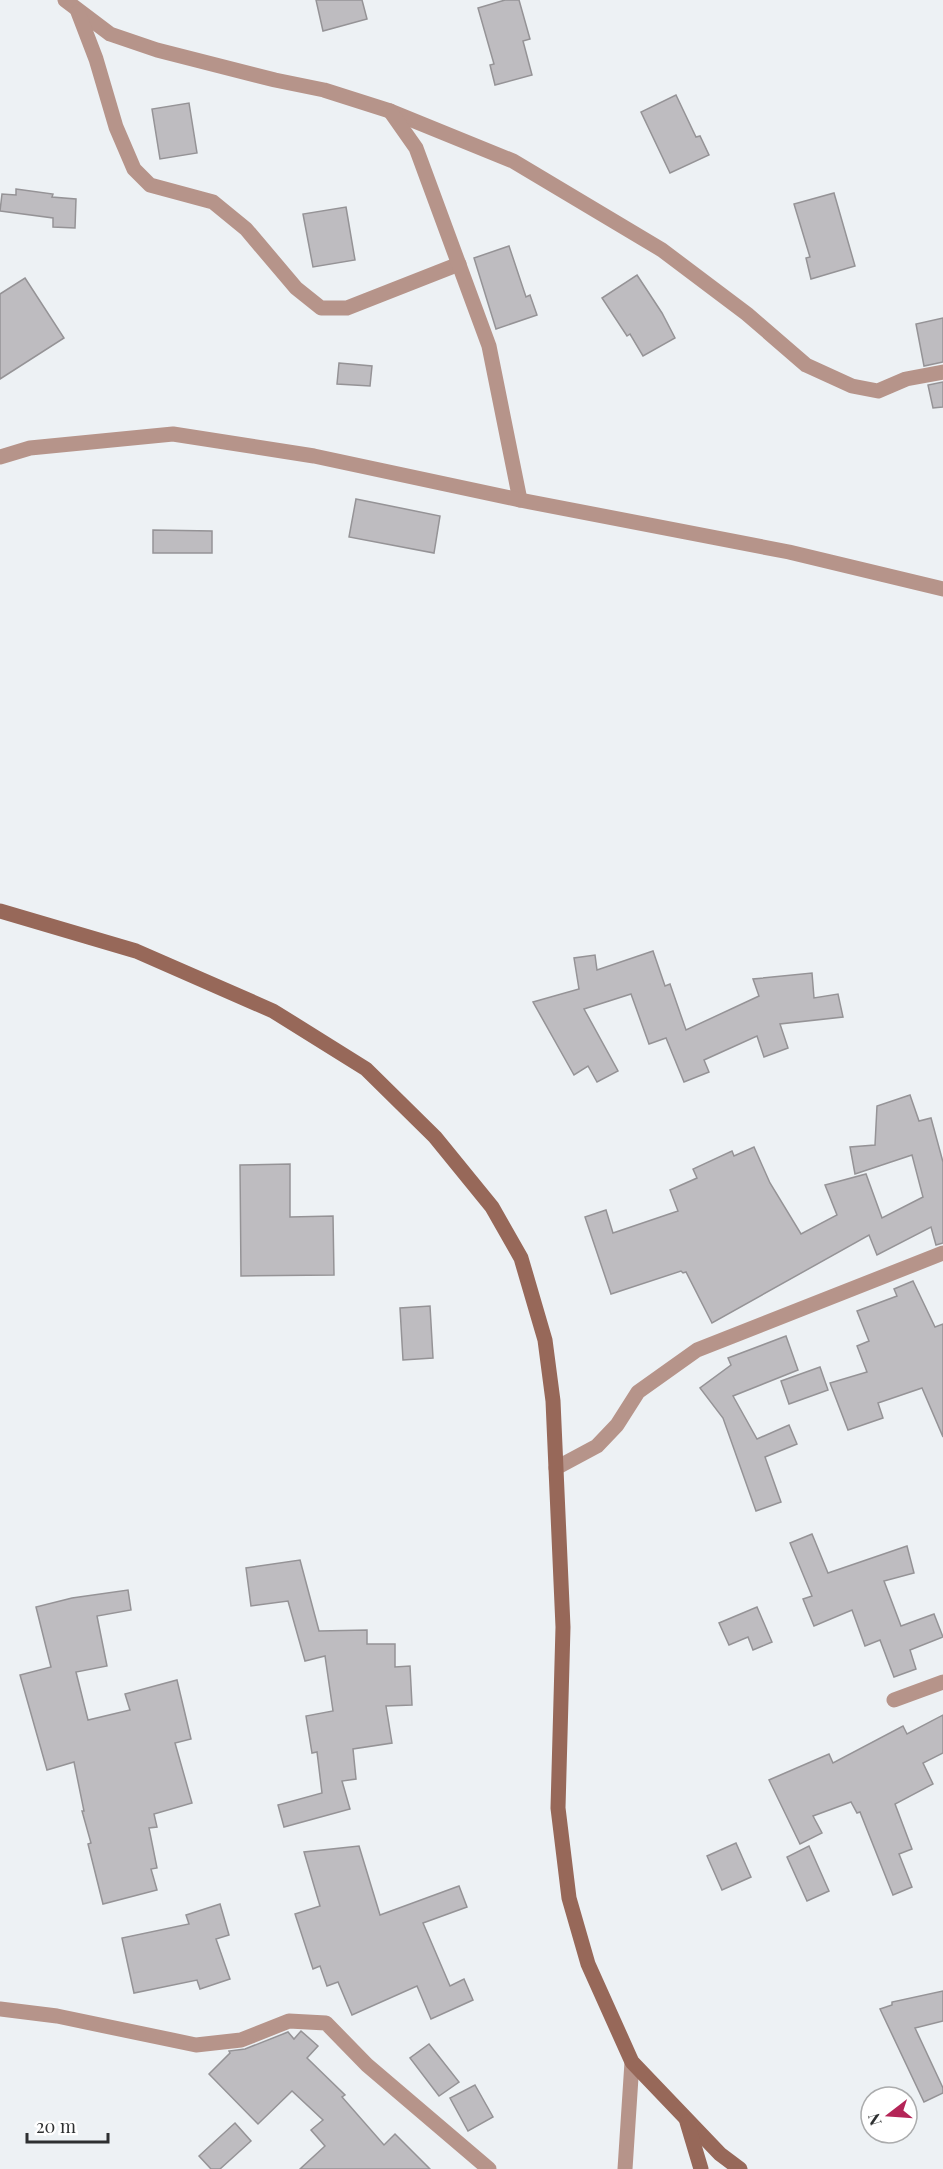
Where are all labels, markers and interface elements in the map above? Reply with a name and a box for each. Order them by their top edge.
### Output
north arrow [859,2085,919,2145]
scale bar [27,2106,108,2144]
text: N [862,2111,886,2128]
text: 20 m [36,2114,76,2138]

